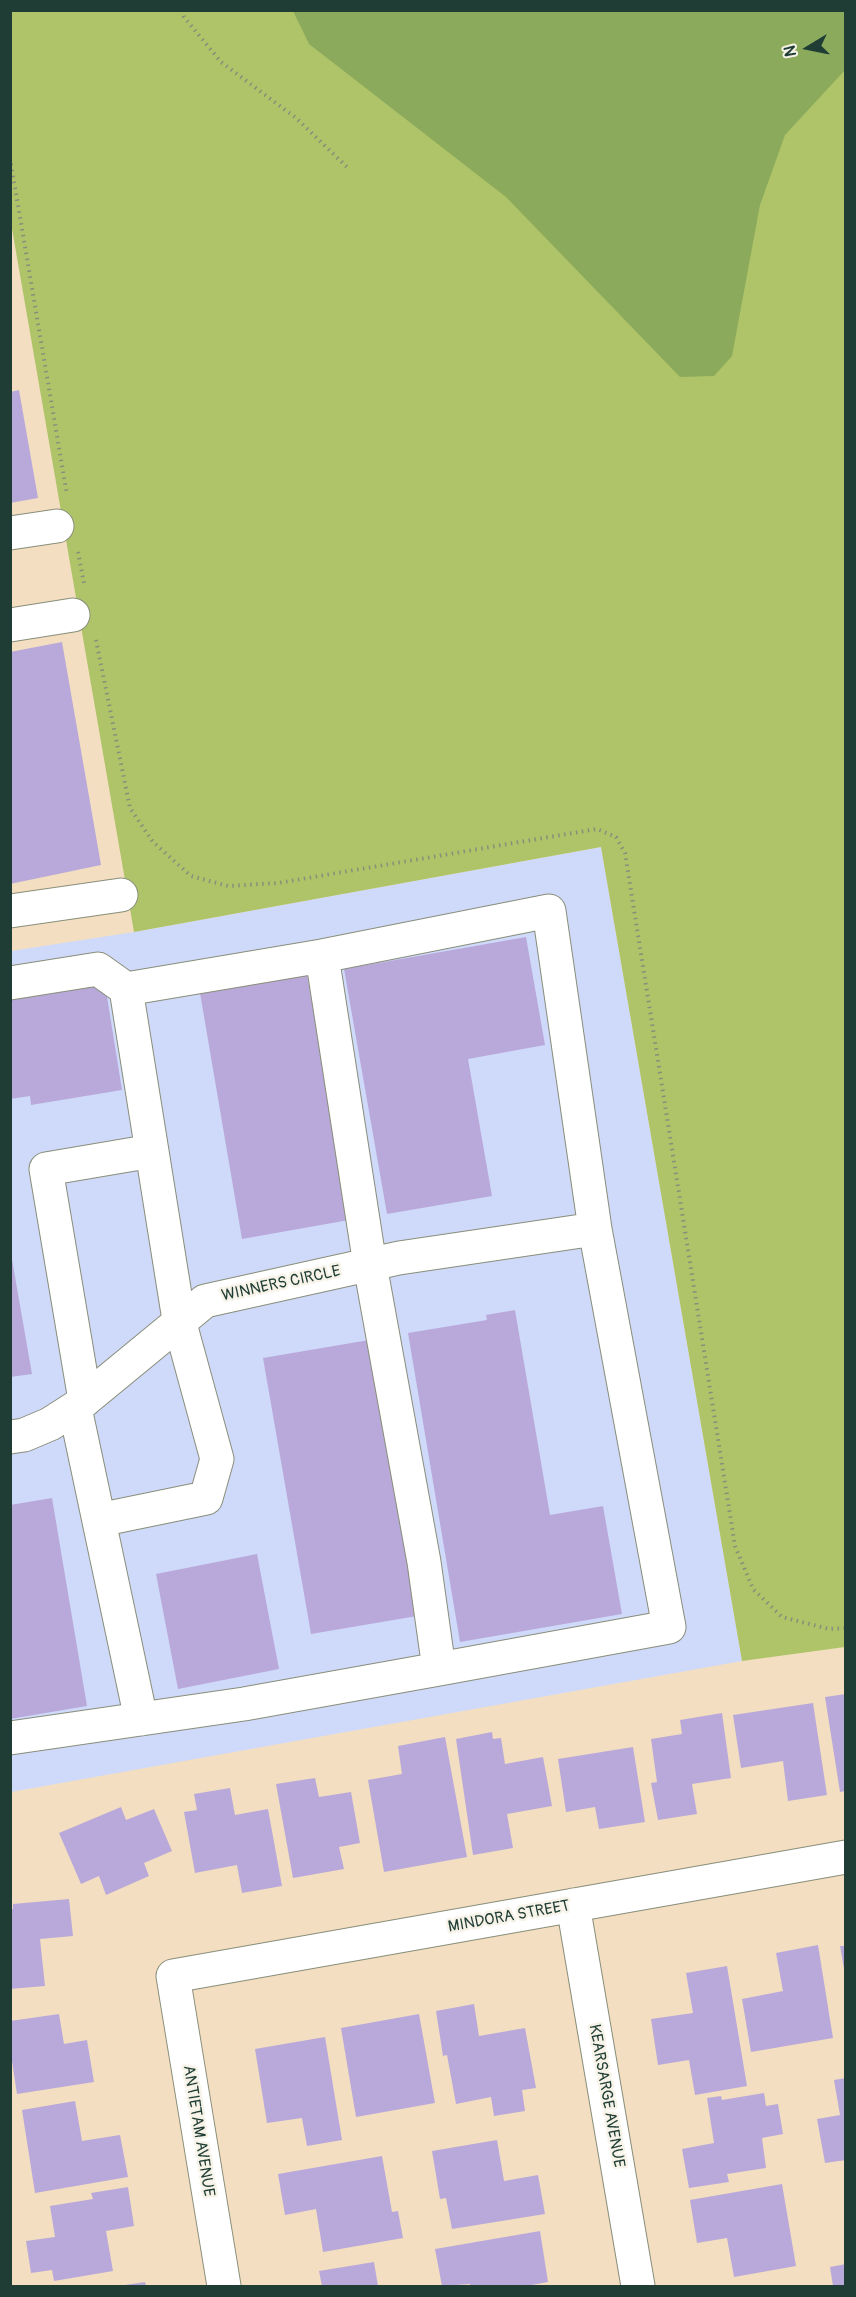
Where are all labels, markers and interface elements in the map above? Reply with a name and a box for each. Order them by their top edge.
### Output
north arrow [778,18,838,78]
text: N [779,44,801,58]
street label: WINNERS CIRCLE [220,1262,342,1306]
street label: MINDORA STREET [447,1897,571,1937]
street label: KEARSARGE AVENUE [584,2023,628,2169]
street label: ANTIETAM AVENUE [178,2064,218,2198]

